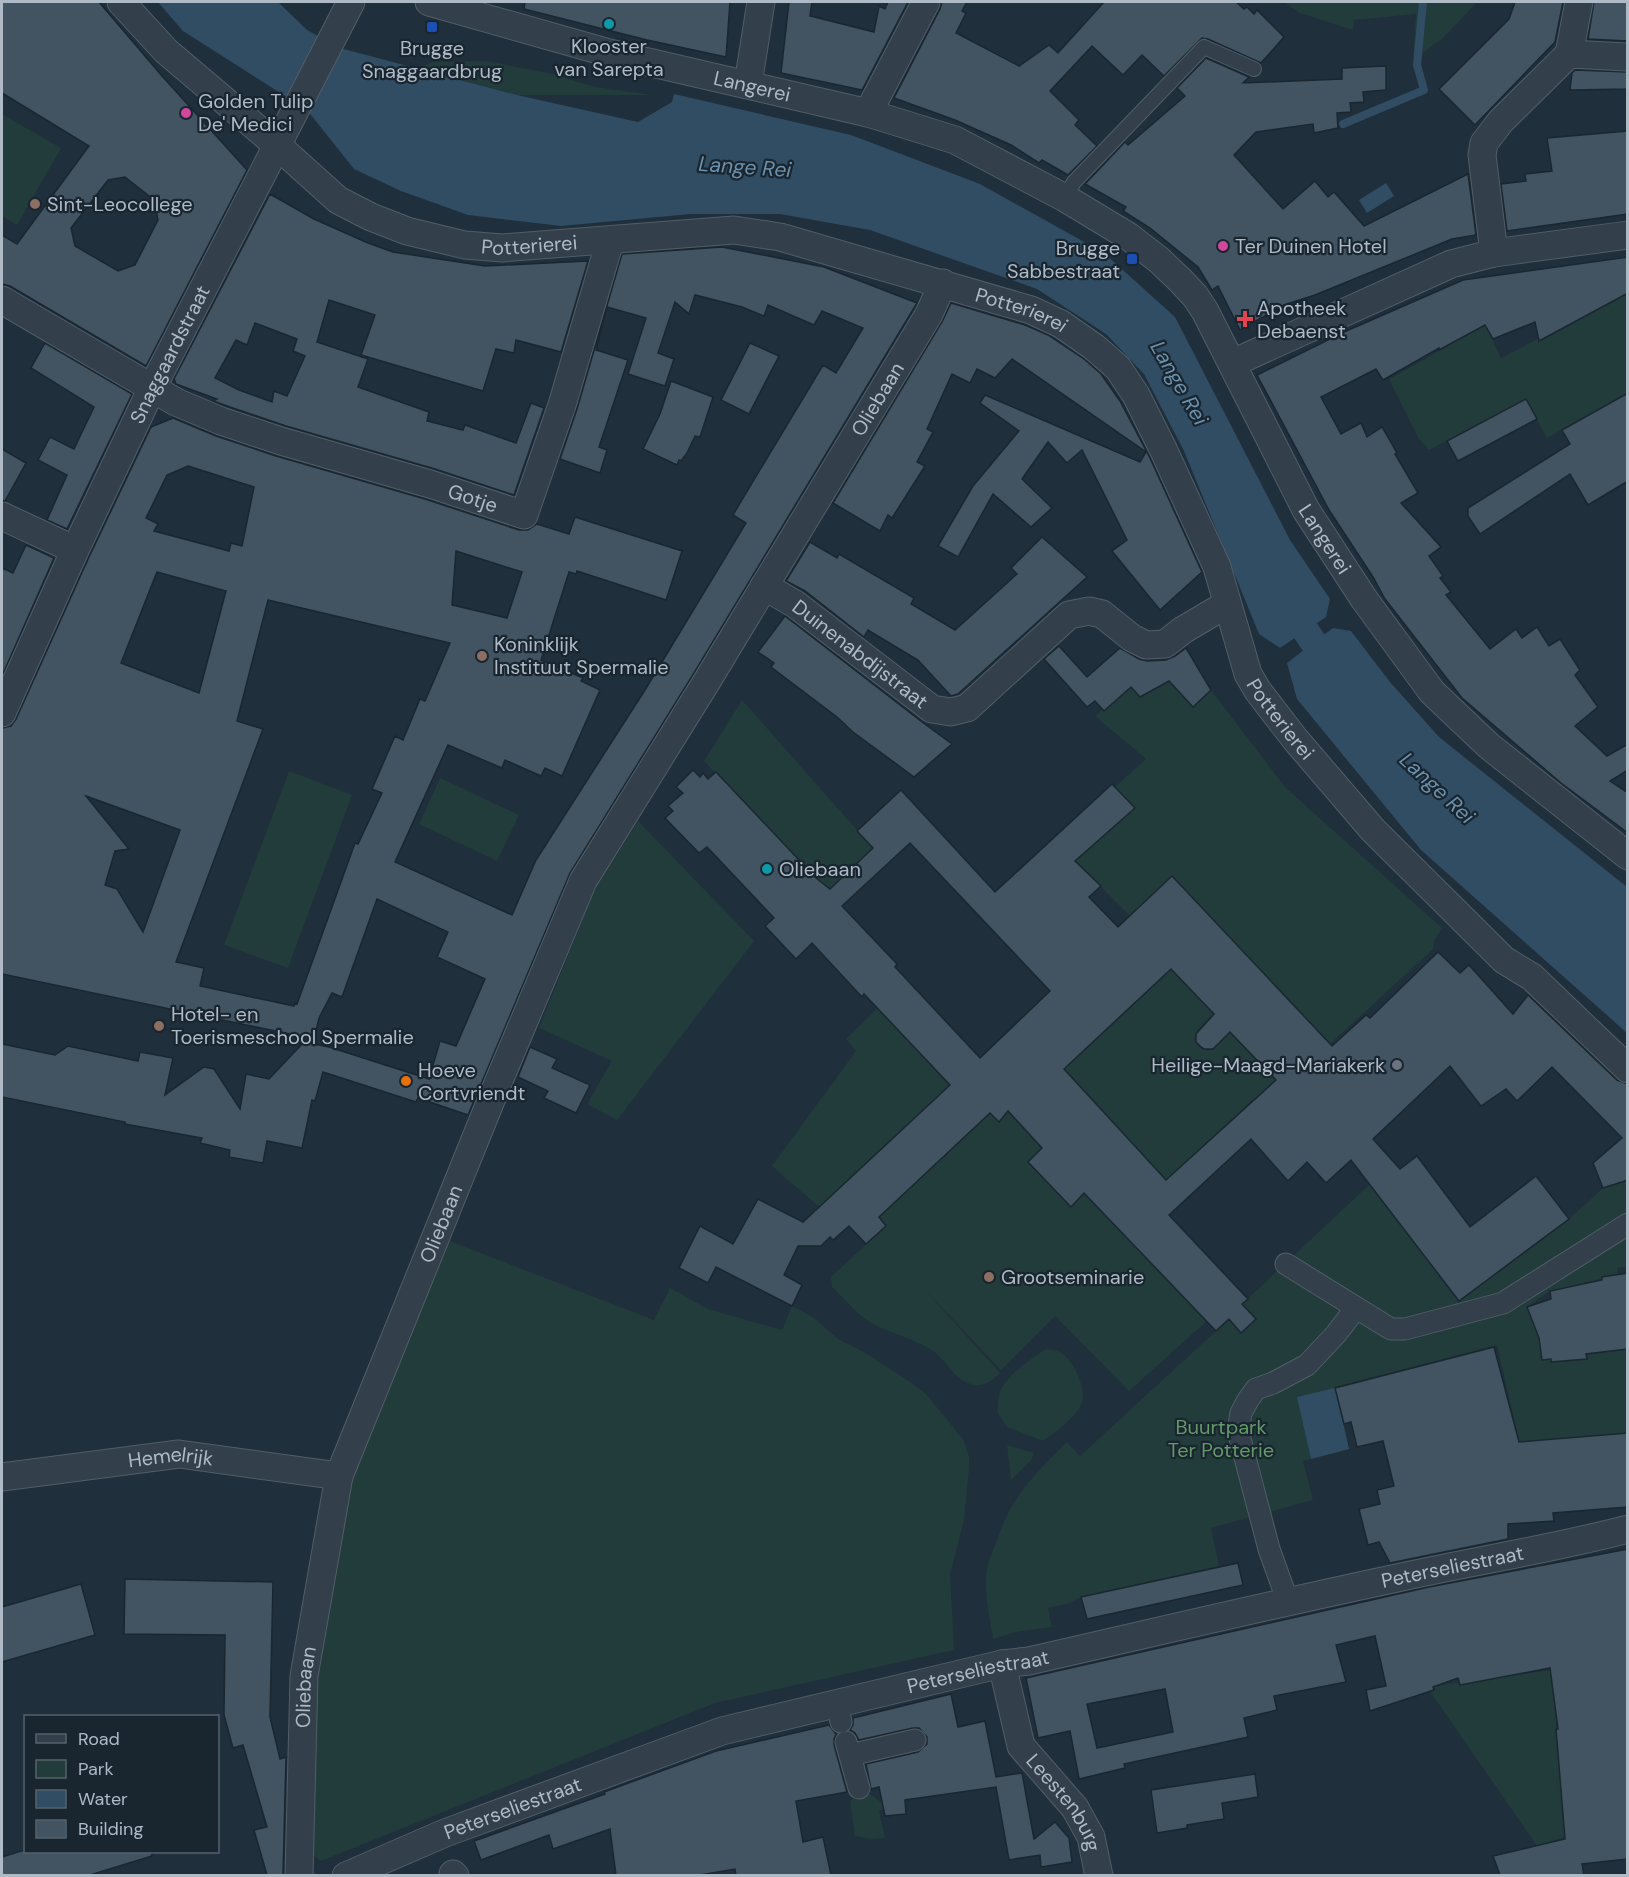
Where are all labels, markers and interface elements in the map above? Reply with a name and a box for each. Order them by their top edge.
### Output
marker: Klooster van Sarepta [602,17,616,31]
marker: Brugge Snaggaardbrug [425,20,439,34]
place label: Klooster van Sarepta [554,33,664,82]
place label: Brugge Snaggaardbrug [362,35,502,84]
street label: Langerei [711,65,793,108]
place label: Golden Tulip De' Medici [198,88,314,137]
marker: Golden Tulip De' Medici [179,106,193,120]
water label: Lange Rei [698,150,793,184]
place label: Sint-Leocollege [47,191,193,217]
marker: Sint-Leocollege [28,197,42,211]
street label: Potterierei [480,229,578,261]
place label: Ter Duinen Hotel [1235,233,1387,259]
place label: Brugge Sabbestraat [1007,235,1120,284]
marker: Ter Duinen Hotel [1216,239,1230,253]
marker: Brugge Sabbestraat [1125,252,1139,266]
street label: Snaggaardstraat [124,281,216,428]
street label: Potterierei [972,282,1073,338]
place label: Apotheek Debaenst [1257,295,1346,344]
marker: Apotheek Debaenst [1238,312,1252,326]
water label: Lange Rei [1144,336,1215,431]
street label: Oliebaan [845,357,910,441]
street label: Gotje [445,478,501,518]
street label: Langerei [1293,499,1357,579]
street label: Duinenabdijstraat [787,594,933,714]
place label: Koninklijk Instituut Spermalie [494,631,669,680]
marker: Koninklijk Instituut Spermalie [475,649,489,663]
street label: Potterierei [1241,674,1320,765]
water label: Lange Rei [1393,746,1481,831]
place label: Oliebaan [779,856,861,882]
marker: Oliebaan [760,862,774,876]
place label: Hotel- en Toerismeschool Spermalie [171,1001,414,1050]
marker: Hotel- en Toerismeschool Spermalie [152,1019,166,1033]
place label: Heilige-Maagd-Mariakerk [1151,1052,1385,1078]
place label: Hoeve Cortvriendt [418,1057,526,1106]
marker: Heilige-Maagd-Mariakerk [1390,1058,1404,1072]
marker: Hoeve Cortvriendt [399,1074,413,1088]
street label: Oliebaan [414,1181,468,1267]
place label: Grootseminarie [1001,1264,1144,1290]
marker: Grootseminarie [982,1270,996,1284]
park label: Buurtpark Ter Potterie [1168,1414,1274,1463]
street label: Hemelrijk [126,1441,215,1474]
street label: Peterseliestraat [1379,1540,1526,1594]
street label: Oliebaan [290,1644,322,1728]
street label: Peterseliestraat [904,1644,1052,1699]
legend [24,1715,219,1853]
text: Road [78,1727,120,1751]
street label: Leestenburg [1021,1748,1107,1853]
text: Park [78,1757,114,1781]
street label: Peterseliestraat [440,1771,585,1845]
text: Water [78,1787,128,1811]
text: Building [78,1817,143,1841]

